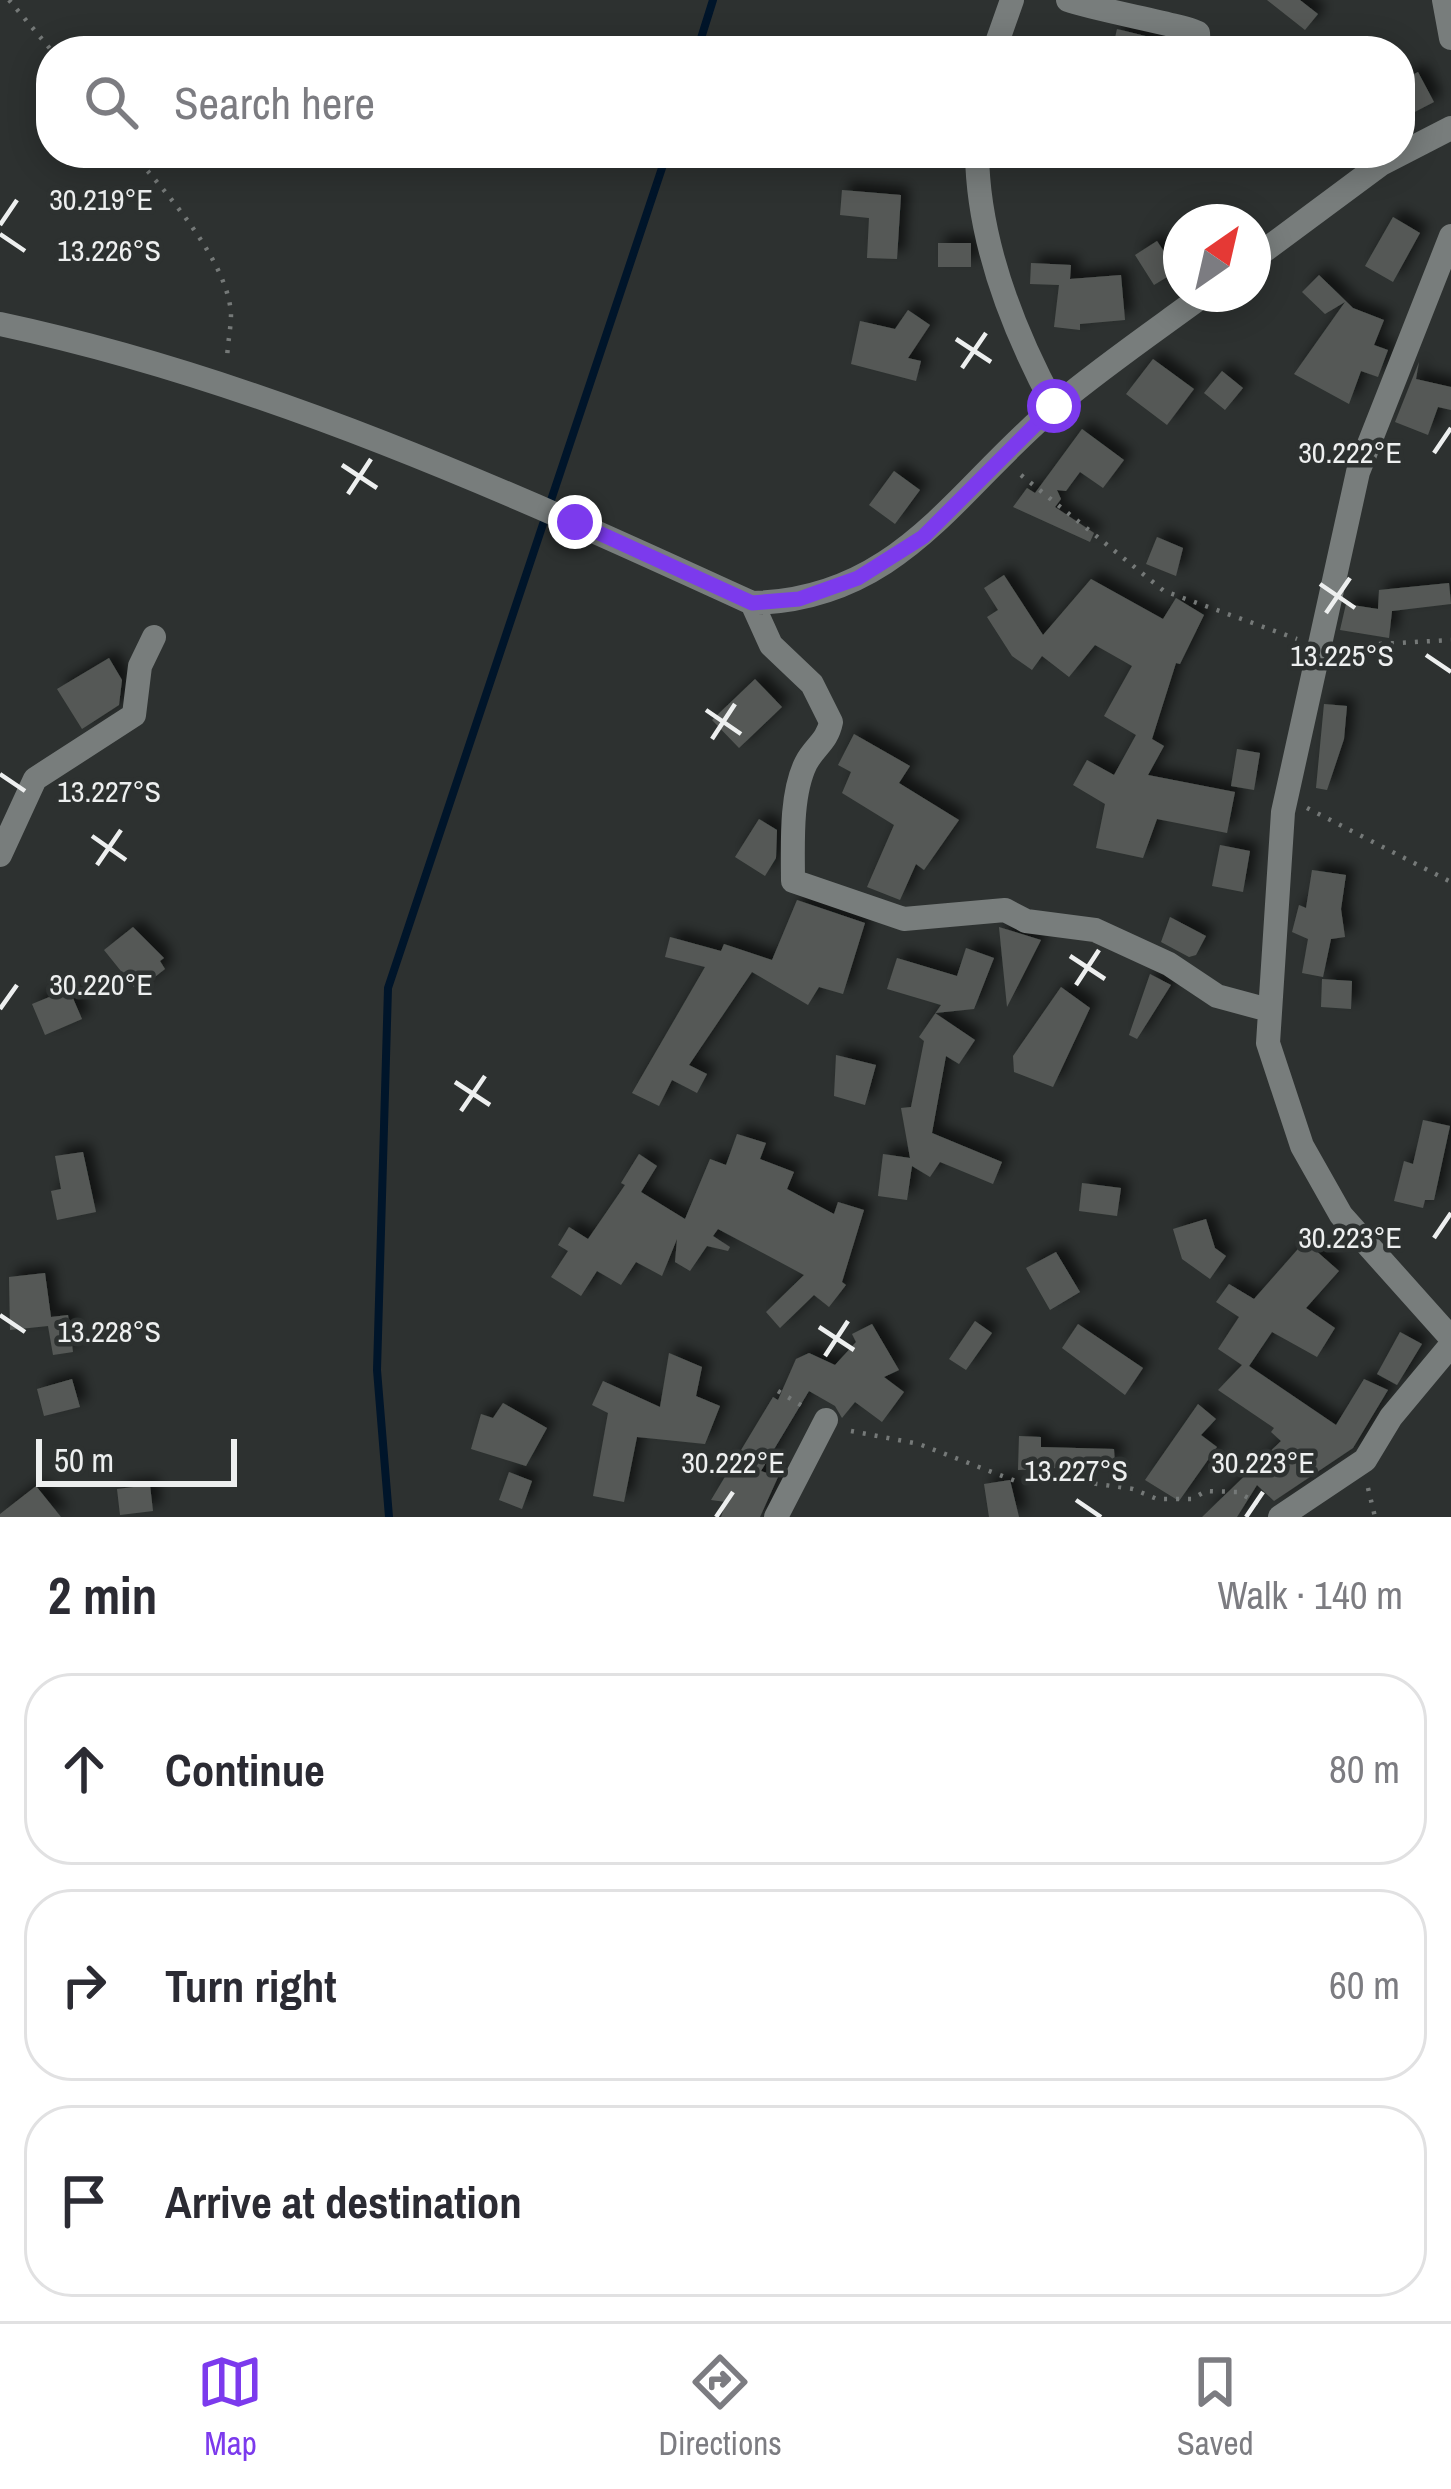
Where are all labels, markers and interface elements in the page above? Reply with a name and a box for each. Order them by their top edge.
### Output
search box [36,36,1415,168]
icon: search [78,69,144,135]
text: Search here [174,72,375,133]
text: 30.219°E [49,179,153,219]
north arrow [1163,204,1271,312]
text: 13.226°S [57,230,161,270]
route start [1027,379,1081,433]
text: 30.222°E [1298,432,1402,472]
route end [548,495,602,549]
text: 13.225°S [1290,635,1394,675]
text: 13.227°S [57,771,161,811]
text: 30.220°E [49,964,153,1004]
text: 30.223°E [1298,1217,1402,1257]
text: 13.228°S [57,1311,161,1351]
scale bar [36,1433,237,1486]
text: 50 m [54,1438,114,1482]
text: 30.222°E [681,1442,785,1482]
text: 30.223°E [1211,1442,1315,1482]
text: 13.227°S [1024,1450,1128,1490]
text: 2 min [48,1561,157,1630]
text: Walk · 140 m [1218,1569,1403,1621]
icon: ahead [51,1736,117,1802]
text: Continue [165,1739,325,1800]
text: 80 m [1329,1743,1400,1795]
icon: right [51,1952,117,2018]
text: Turn right [165,1955,337,2016]
text: 60 m [1329,1959,1400,2011]
icon: arrive [51,2168,117,2234]
text: Arrive at destination [165,2171,522,2232]
tab: Map [197,2349,263,2465]
tab: Directions [658,2349,782,2465]
tab: Saved [1177,2349,1253,2465]

